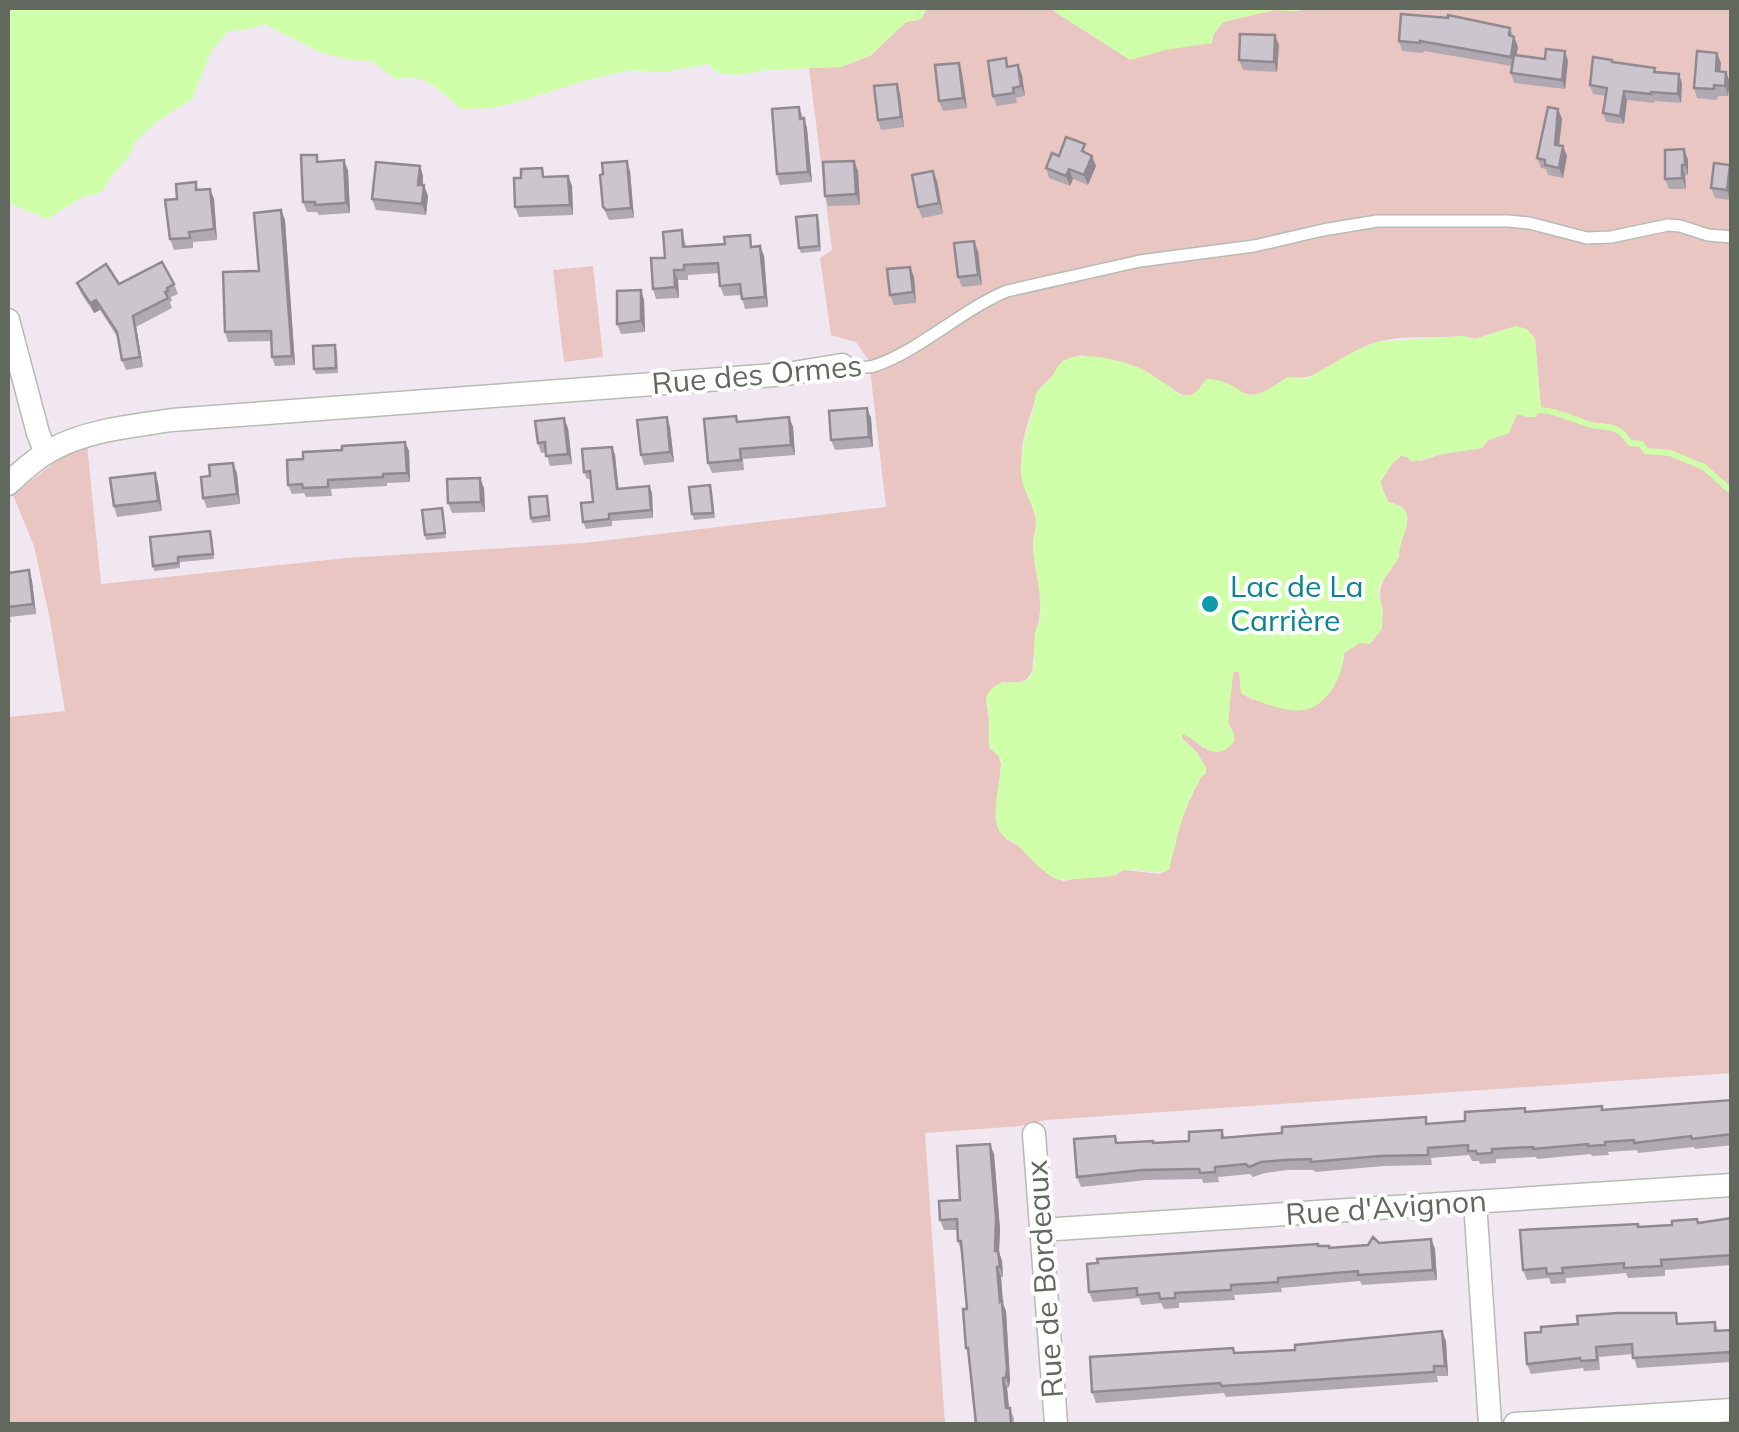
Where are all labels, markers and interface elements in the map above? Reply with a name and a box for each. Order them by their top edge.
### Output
street label: Rue des Ormes [650,346,864,402]
place label: Lac de La Carrière [1230,567,1364,639]
marker: Lac de La Carrière [1199,593,1221,615]
street label: Rue de Bordeaux [1017,1159,1071,1399]
street label: Rue d'Avignon [1284,1181,1488,1233]

